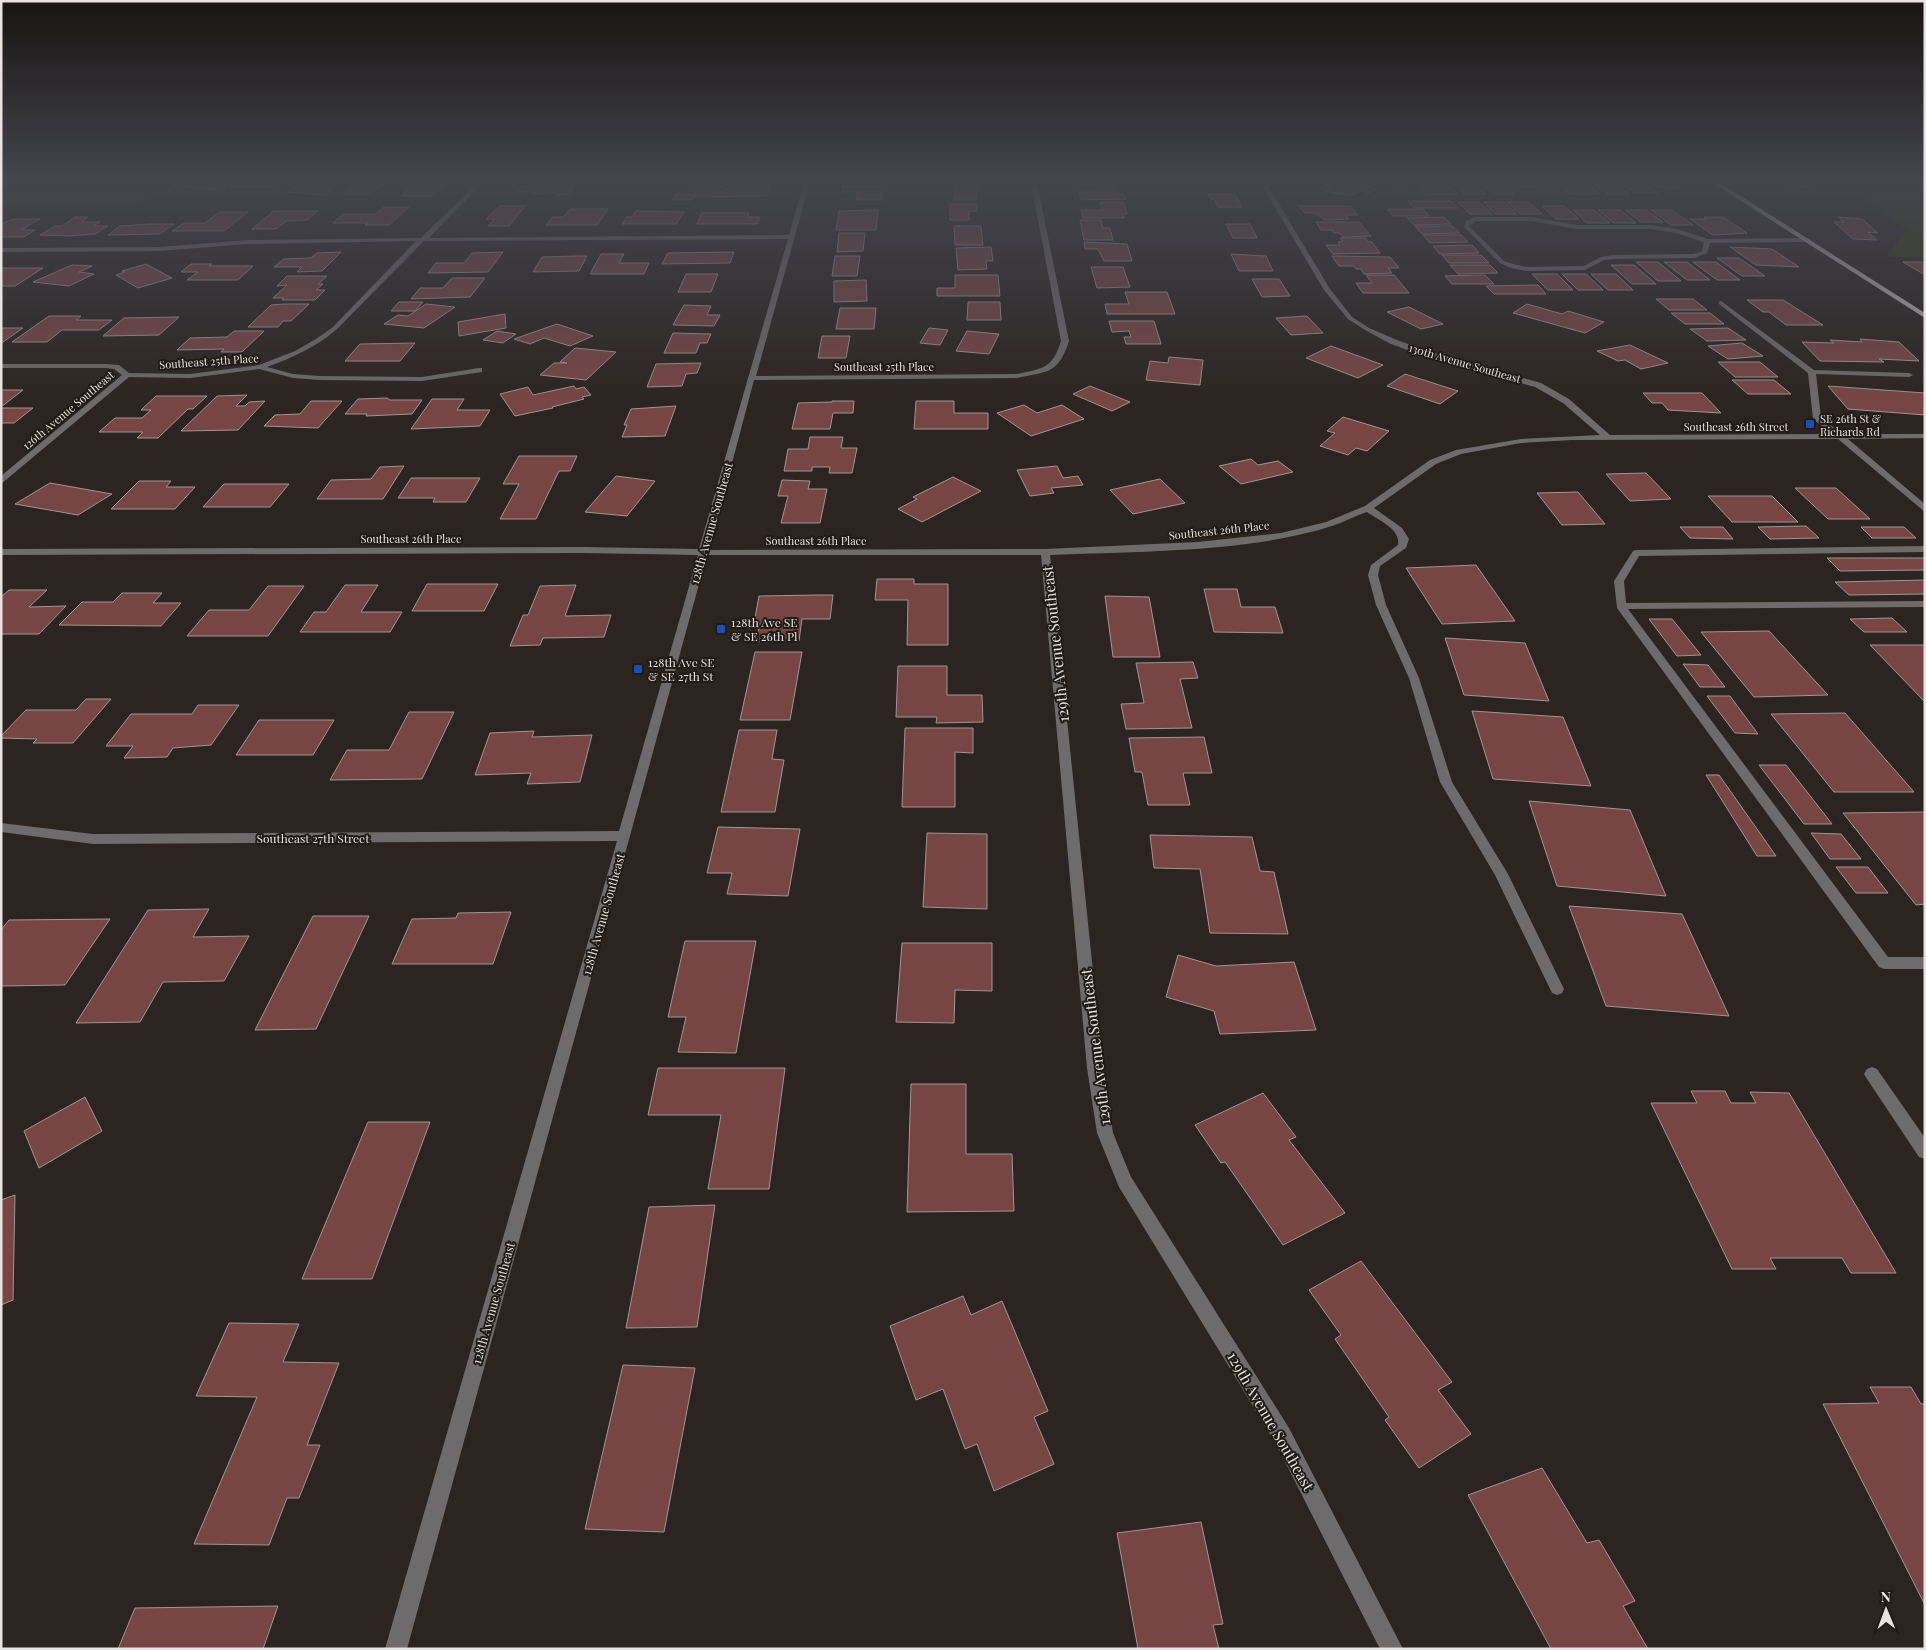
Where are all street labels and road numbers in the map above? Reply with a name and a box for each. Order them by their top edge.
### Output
street label: 130th Avenue Southeast [1407,340,1523,386]
street label: Southeast 25th Place [159,350,260,372]
street label: Southeast 25th Place [834,359,934,374]
street label: 126th Avenue Southeast [19,367,117,453]
street label: Southeast 26th Street [1684,419,1788,434]
street label: 128th Avenue Southeast [686,460,736,586]
street label: Southeast 26th Place [1168,517,1270,543]
street label: Southeast 26th Place [360,531,462,546]
street label: Southeast 26th Place [765,533,867,548]
street label: 129th Avenue Southeast [1037,564,1073,723]
street label: Southeast 27th Street [257,830,370,846]
street label: 128th Avenue Southeast [578,851,628,977]
street label: 129th Avenue Southeast [1075,967,1115,1126]
street label: 128th Avenue Southeast [468,1240,518,1366]
street label: 129th Avenue Southeast [1223,1348,1319,1495]

